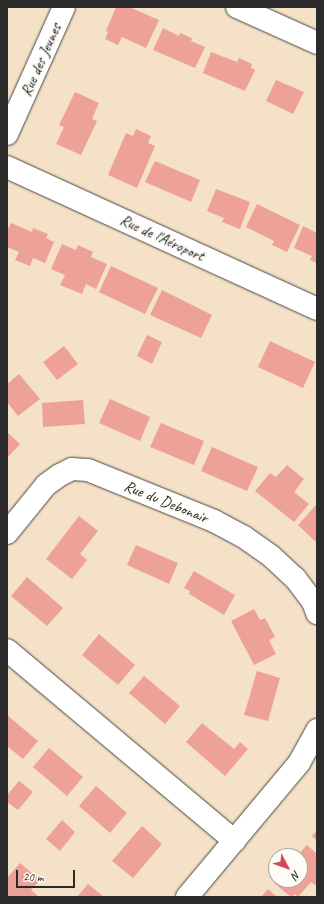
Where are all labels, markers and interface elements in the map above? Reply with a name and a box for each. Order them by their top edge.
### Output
street label: Rue des Jeunes [16,21,66,99]
street label: Rue de l'Aéroport [117,210,207,266]
street label: Rue du Debonair [121,476,211,528]
north arrow [268,848,308,888]
scale bar [18,862,77,888]
text: N [289,868,304,882]
text: 20 m [23,869,43,885]

